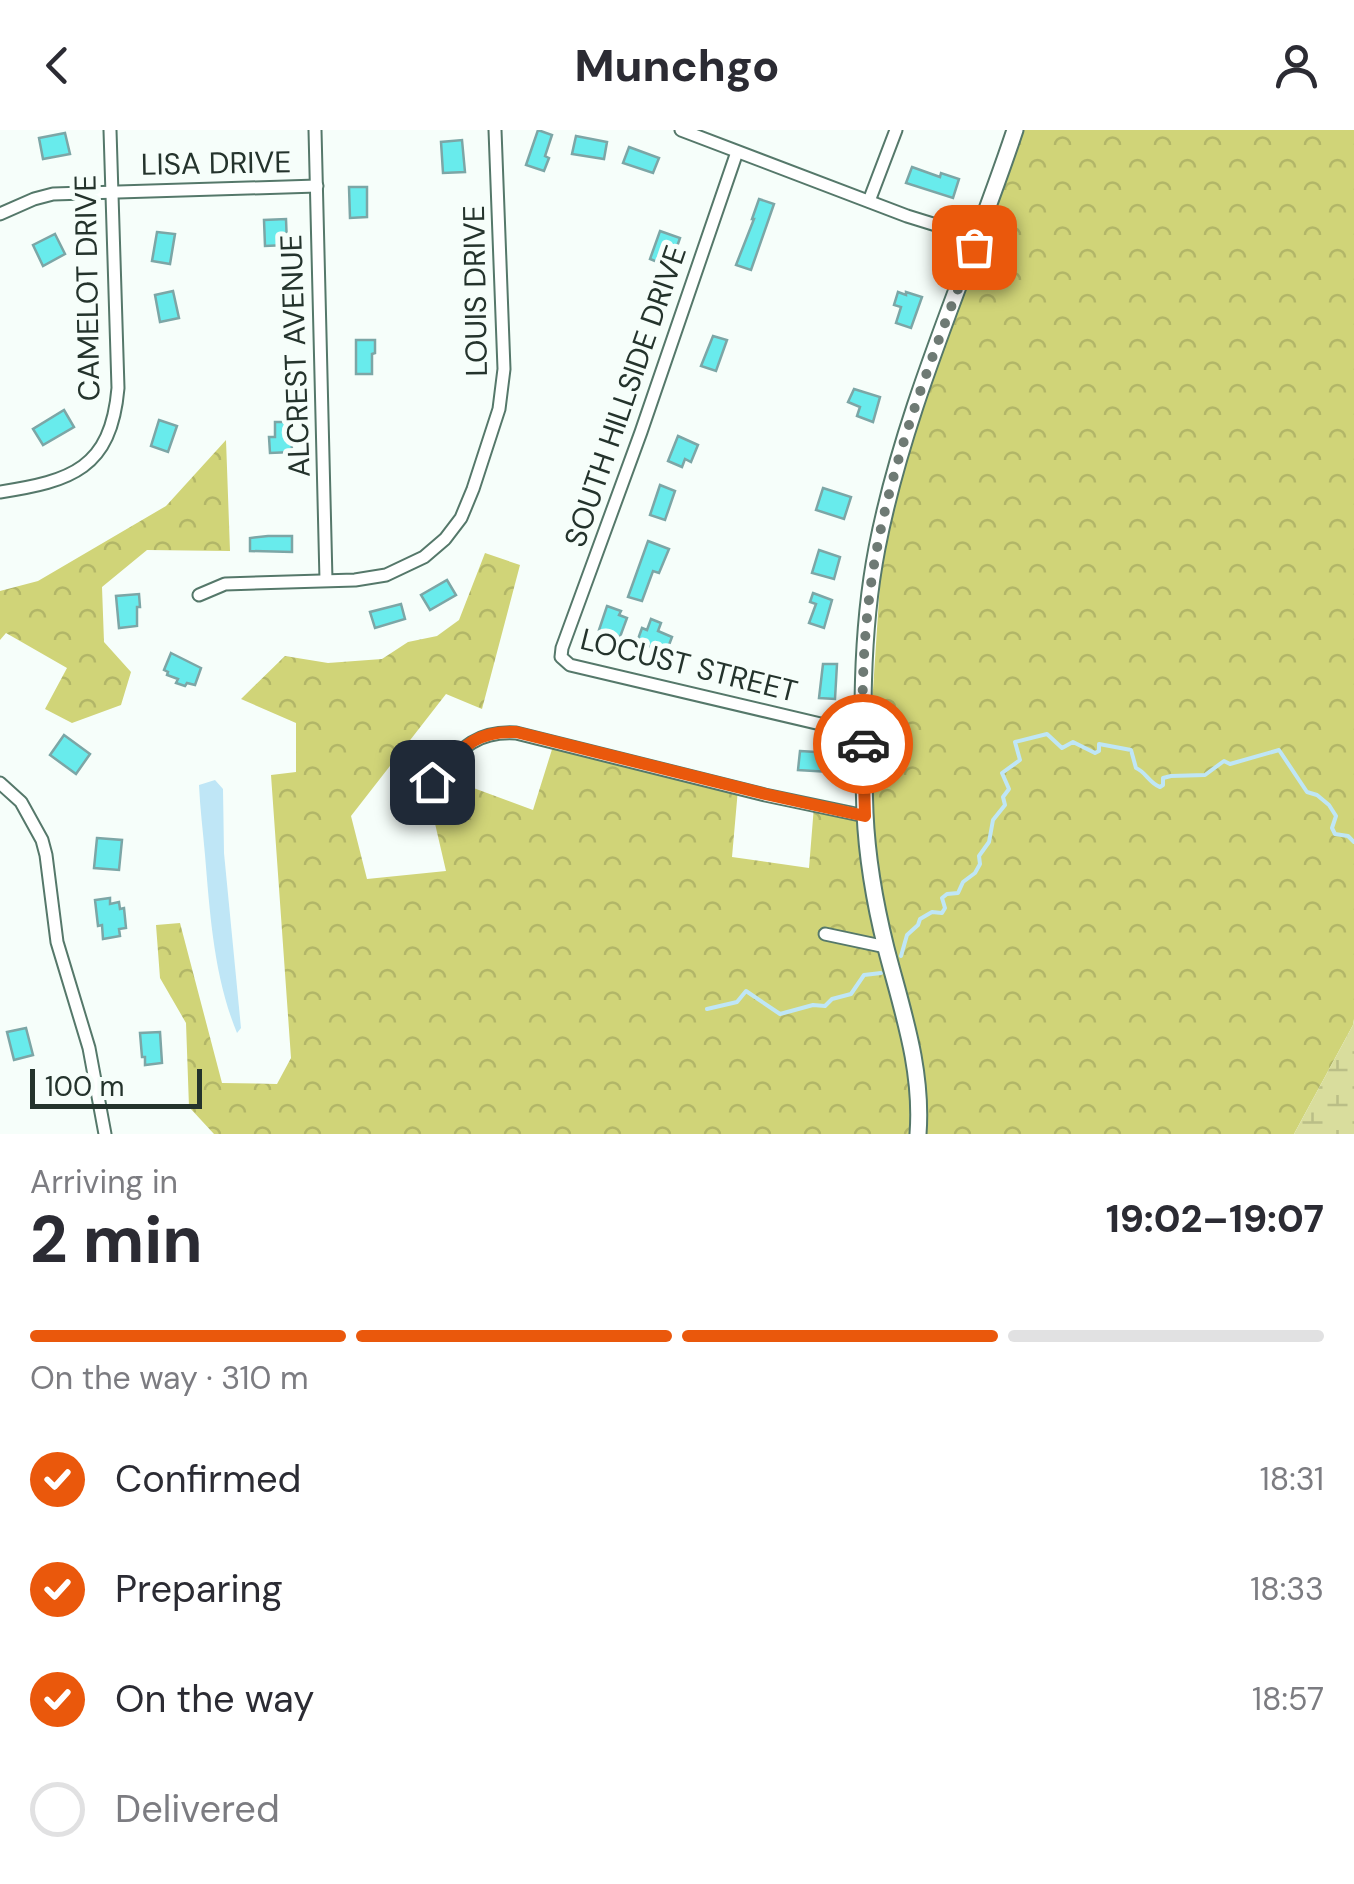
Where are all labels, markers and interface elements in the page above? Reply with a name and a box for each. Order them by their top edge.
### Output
text: Munchgo [574,36,780,95]
icon: back [30,38,85,93]
icon: person [1269,38,1324,93]
street label: LISA DRIVE [140,142,292,184]
street label: CAMELOT DRIVE [66,174,108,402]
street label: LOUIS DRIVE [454,205,496,377]
pin [932,205,1017,290]
icon: bag [947,220,1002,275]
street label: ALCREST AVENUE [271,234,319,478]
street label: SOUTH HILLSIDE DRIVE [555,240,695,552]
street label: LOCUST STREET [576,619,802,711]
courier [813,694,913,794]
icon: car [836,717,891,772]
pin [390,740,475,825]
icon: home [405,755,460,810]
scale bar [30,1064,202,1108]
text: 100 m [45,1068,124,1105]
text: Arriving in [30,1161,178,1203]
text: 19:02–19:07 [1106,1194,1324,1244]
text: 2 min [30,1198,203,1282]
text: On the way · 310 m [30,1357,308,1399]
icon: check [30,1452,85,1507]
text: Confirmed [115,1454,301,1504]
text: 18:31 [1260,1458,1324,1500]
icon: check [30,1562,85,1617]
text: Preparing [115,1564,283,1614]
text: 18:33 [1250,1568,1324,1610]
icon: check [30,1672,85,1727]
text: On the way [115,1674,314,1724]
text: 18:57 [1252,1678,1324,1720]
text: Delivered [115,1784,280,1834]

